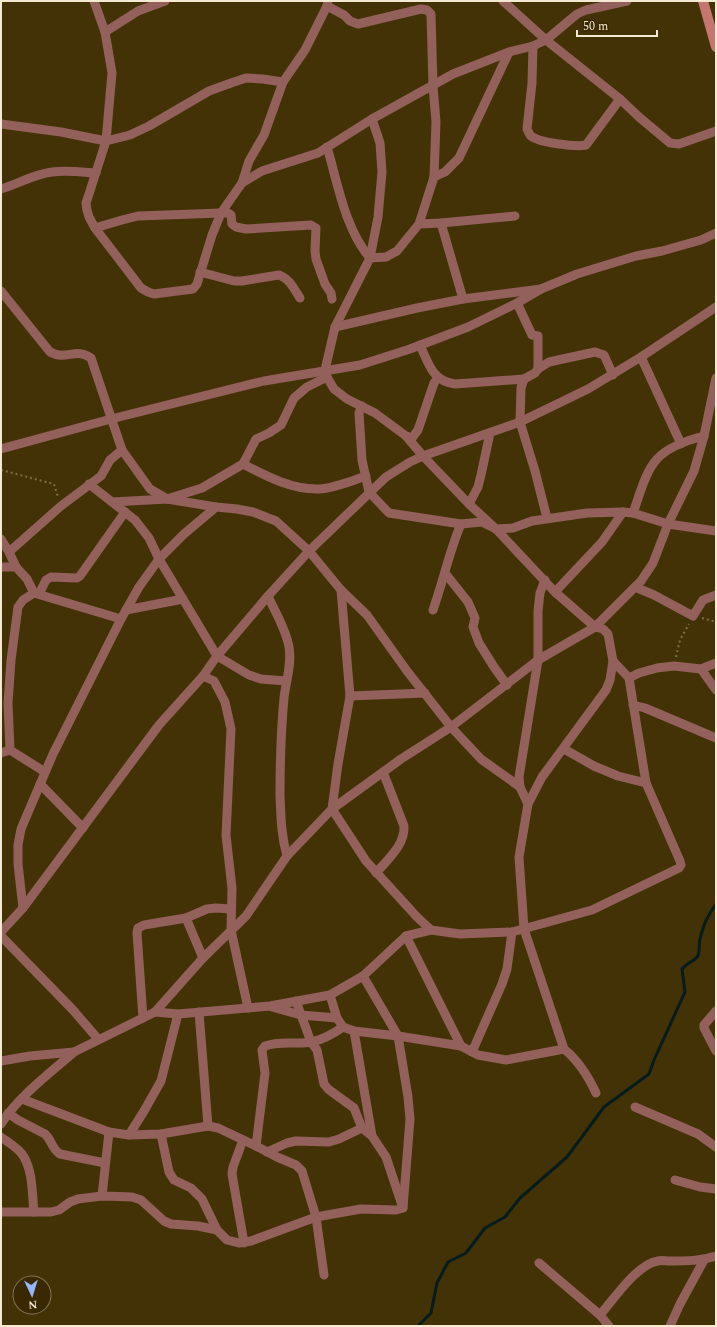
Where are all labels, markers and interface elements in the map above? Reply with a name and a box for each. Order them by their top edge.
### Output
scale bar [577,12,657,38]
text: 50 m [583,17,608,36]
north arrow [12,1275,52,1315]
text: N [28,1296,38,1313]

